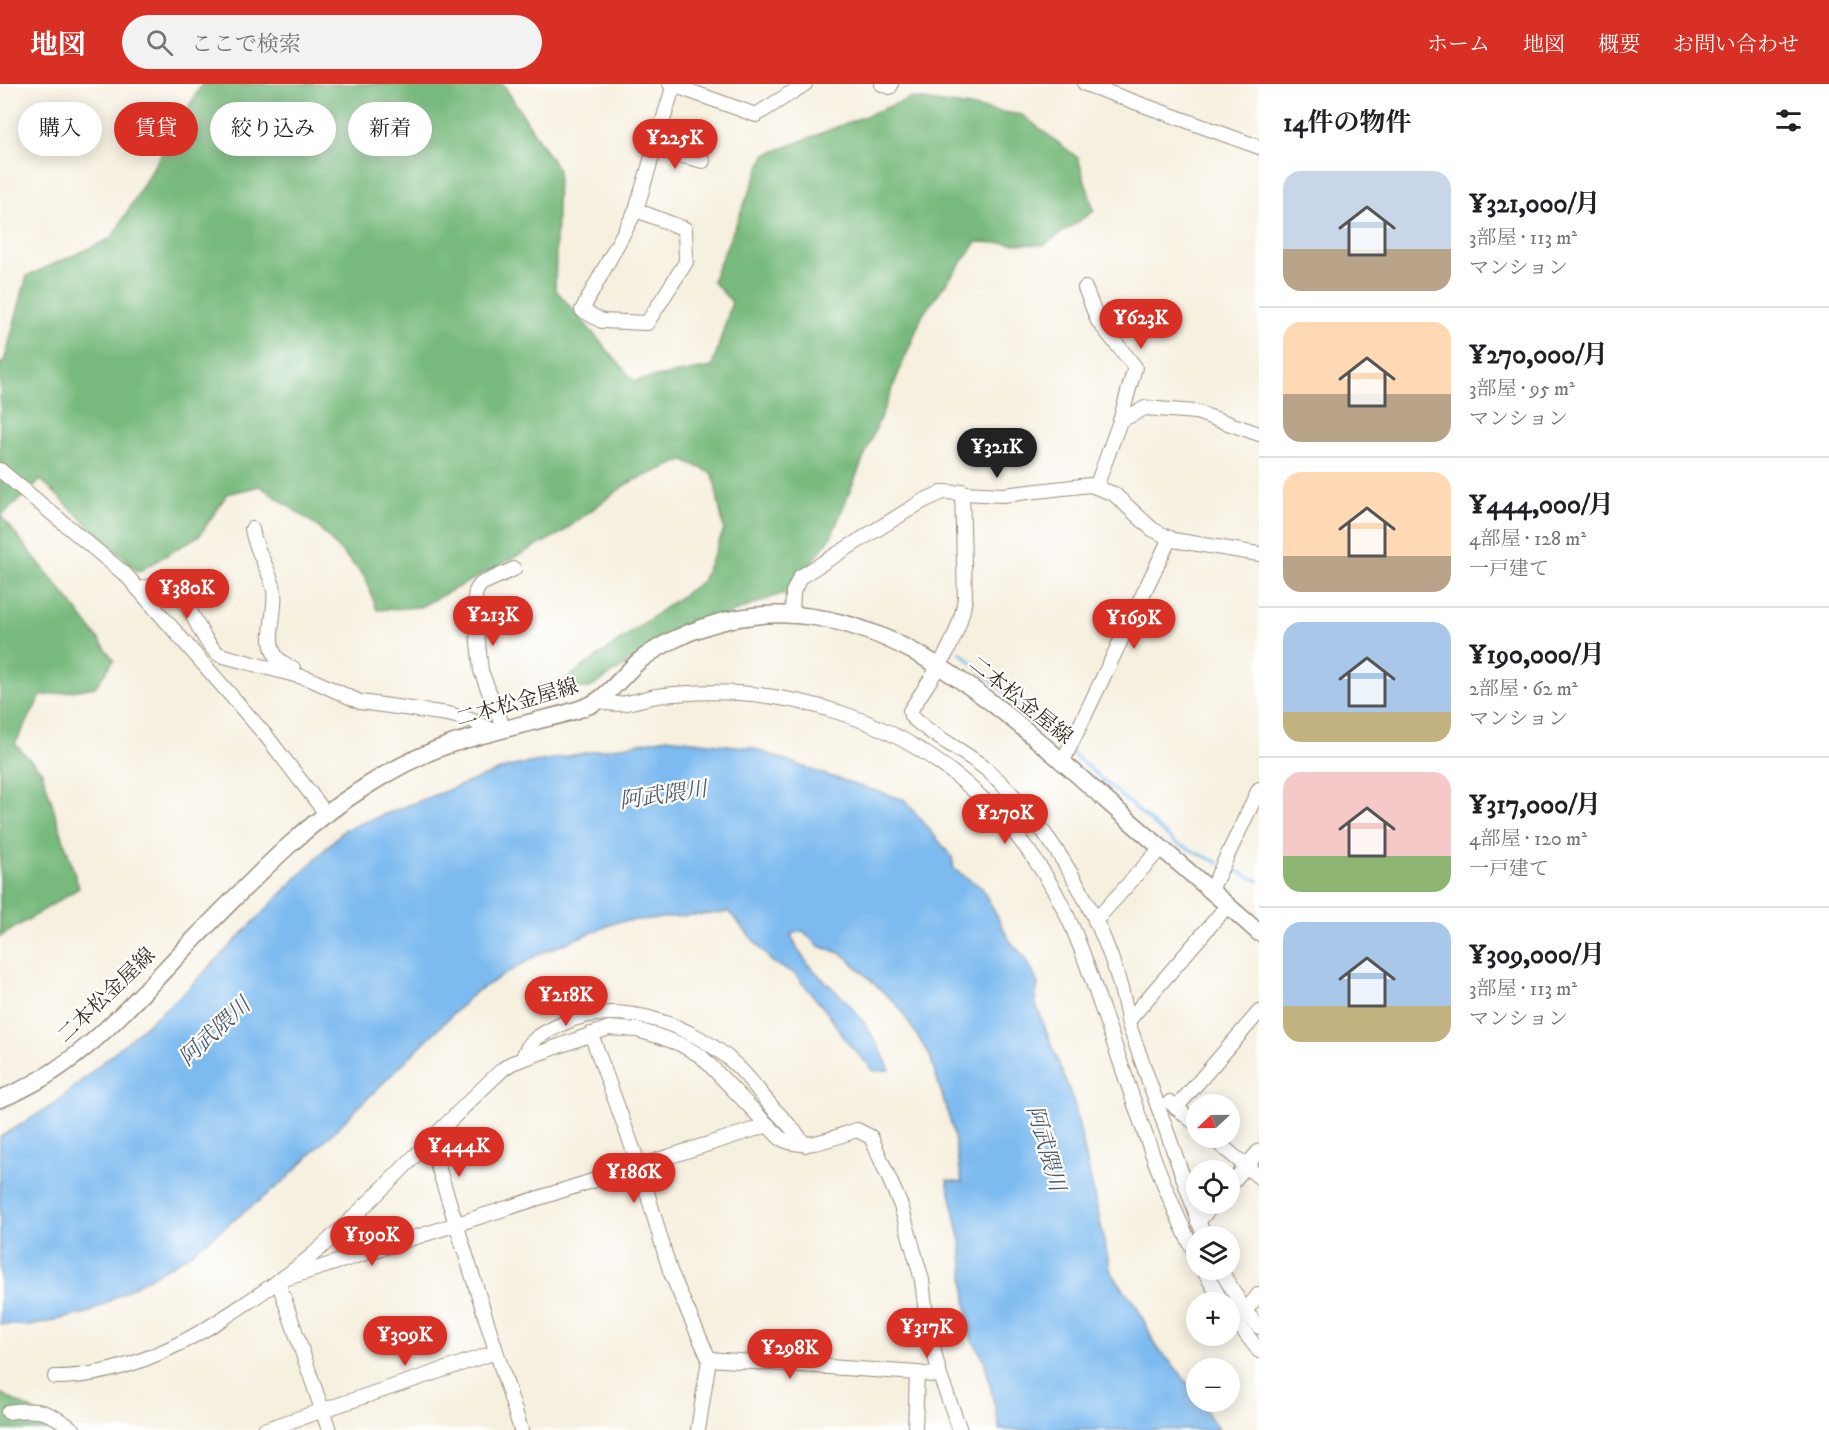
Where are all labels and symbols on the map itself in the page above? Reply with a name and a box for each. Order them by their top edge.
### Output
pin: ¥225K [633,119,717,170]
pin: ¥623K [1099,299,1183,350]
pin: ¥321K [955,428,1039,479]
pin: ¥380K [145,569,229,620]
pin: ¥213K [451,596,535,647]
pin: ¥169K [1092,599,1176,650]
street label: 二本松金屋線 [963,651,1078,751]
street label: 二本松金屋線 [453,673,581,733]
water label: 阿武隈川 [618,776,711,815]
pin: ¥270K [963,794,1047,845]
street label: 二本松金屋線 [52,943,161,1049]
pin: ¥218K [524,976,608,1027]
water label: 阿武隈川 [174,991,258,1072]
north arrow [1186,1094,1240,1148]
water label: 阿武隈川 [1020,1102,1071,1196]
pin: ¥444K [417,1127,501,1178]
pin: ¥186K [592,1153,676,1204]
pin: ¥190K [330,1216,414,1267]
pin: ¥317K [885,1308,969,1359]
pin: ¥309K [363,1316,447,1367]
pin: ¥298K [748,1329,832,1380]

